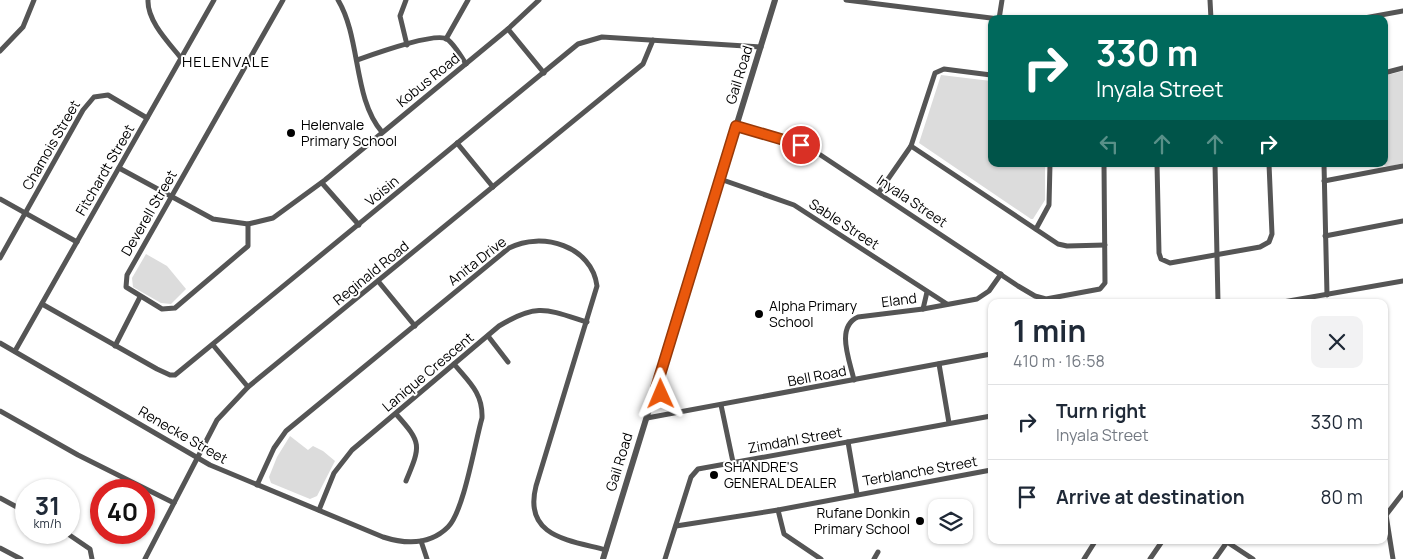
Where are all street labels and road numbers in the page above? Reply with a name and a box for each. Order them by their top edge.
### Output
street label: Gail Road [721,43,756,106]
street label: Kobus Road [392,48,463,111]
street label: Chamois Street [17,96,84,193]
street label: Fitchardt Street [71,120,139,219]
street label: Deverell Street [116,166,181,259]
street label: Inyala Street [873,170,952,231]
street label: Voisin [361,171,402,210]
street label: Sable Street [806,194,883,254]
street label: Anita Drive [444,232,510,289]
street label: Reginald Road [329,236,412,309]
street label: Eland [880,288,918,311]
street label: Lanique Crescent [378,327,478,416]
street label: Bell Road [786,361,848,390]
street label: Renecke Street [135,401,232,468]
street label: Zimdahl Street [746,422,844,457]
street label: Gail Road [601,430,636,493]
street label: Terblanche Street [861,451,979,490]

